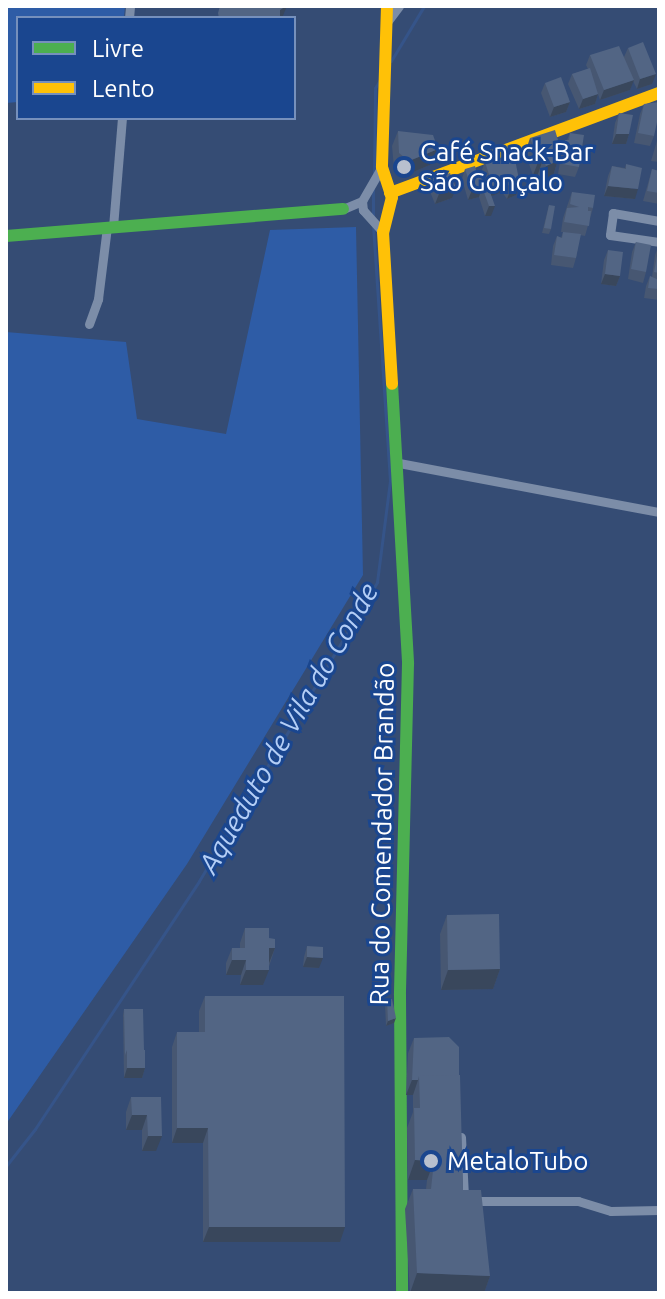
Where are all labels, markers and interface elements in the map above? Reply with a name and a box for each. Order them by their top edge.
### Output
legend [16,16,296,120]
text: Livre [92,35,144,62]
text: Lento [92,75,155,102]
place label: Café Snack-Bar São Gonçalo [420,136,593,198]
marker: Café Snack-Bar São Gonçalo [395,158,413,176]
water label: Aqueduto de Vila do Conde [191,577,385,879]
street label: Rua do Comendador Brandão [363,662,401,1006]
place label: MetaloTubo [447,1145,588,1177]
marker: MetaloTubo [422,1152,440,1170]

